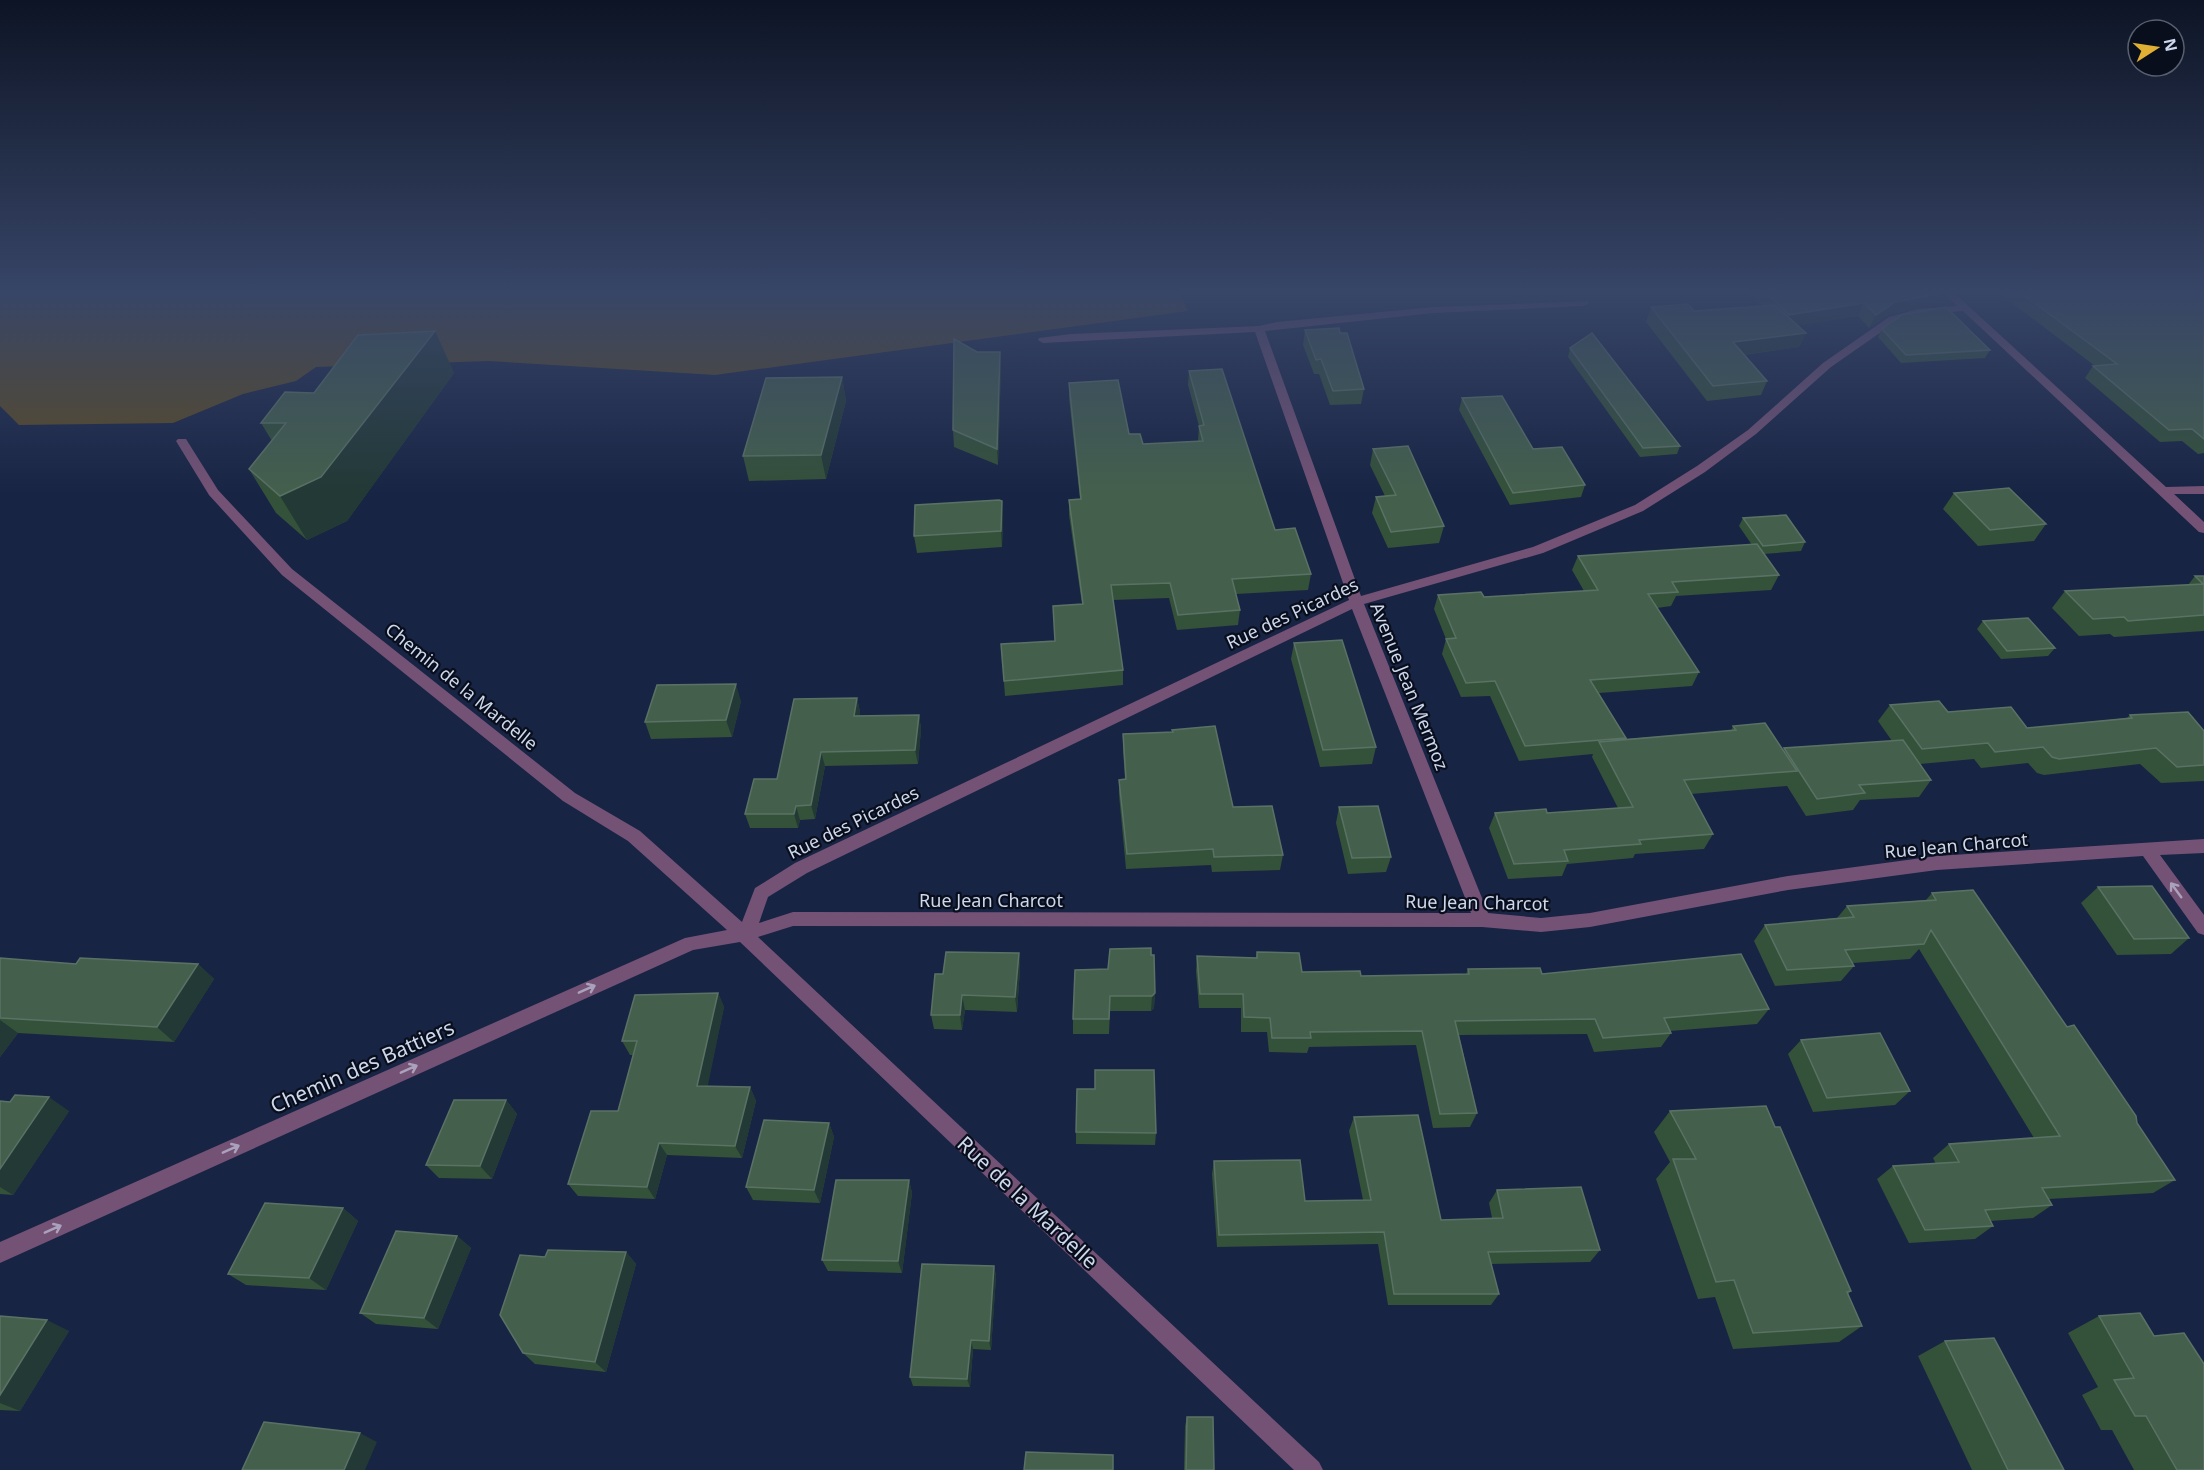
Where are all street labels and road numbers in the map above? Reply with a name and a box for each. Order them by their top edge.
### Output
street label: Rue des Picardes [1222,572,1362,654]
street label: Avenue Jean Mermoz [1365,599,1455,773]
street label: Chemin de la Mardelle [381,617,543,755]
street label: Rue des Picardes [784,780,922,864]
street label: Rue Jean Charcot [1883,827,2029,863]
street label: Rue Jean Charcot [919,888,1063,912]
street label: Rue Jean Charcot [1405,889,1550,915]
street label: Chemin des Battiers [266,1013,458,1119]
street label: Rue de la Mardelle [952,1129,1104,1275]

